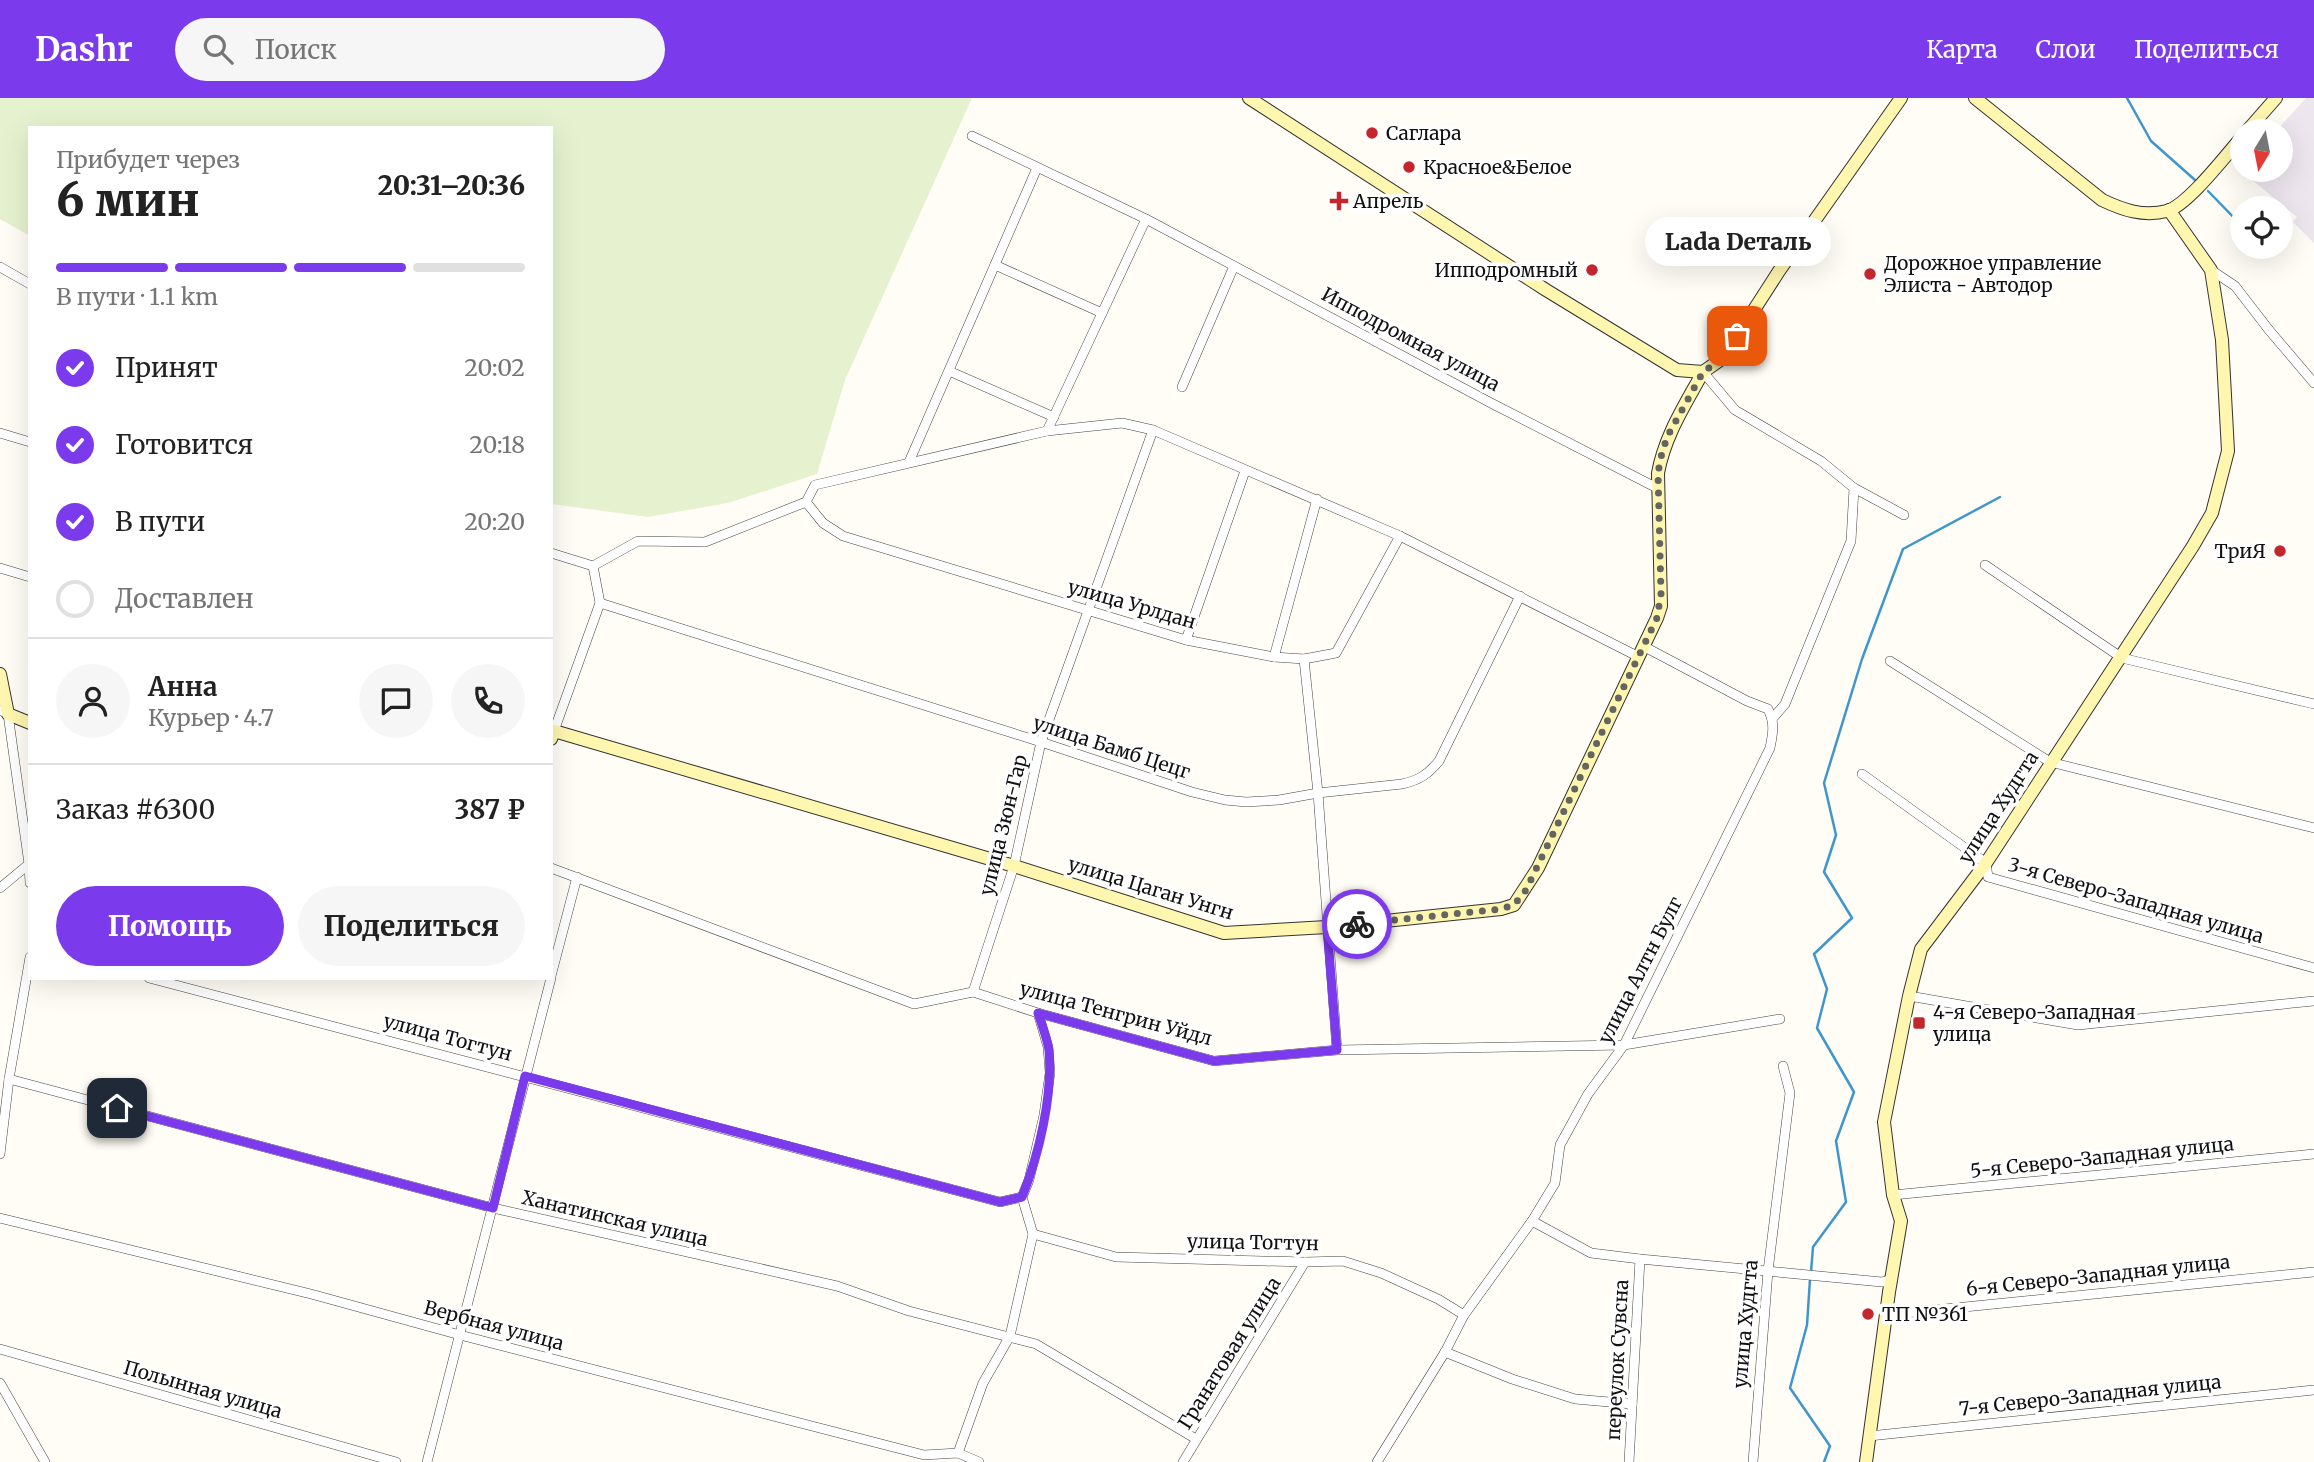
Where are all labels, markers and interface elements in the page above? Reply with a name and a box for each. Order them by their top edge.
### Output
search box [175,18,665,81]
text: Dashr [35,29,133,70]
icon: search [199,30,237,68]
text: Поиск [255,33,337,66]
text: Карта [1926,34,1998,65]
text: Слои [2036,34,2096,65]
text: Поделиться [2134,34,2279,65]
north arrow [2230,119,2292,182]
map controls [2230,119,2293,259]
place label: Саглара [1386,121,1461,145]
marker: Саглара [1364,125,1380,141]
text: Прибудет через [56,145,240,174]
place label: Красное&Белое [1423,155,1572,179]
marker: Красное&Белое [1401,159,1417,175]
text: 20:31–20:36 [378,169,525,202]
text: 6 мин [56,171,200,229]
place label: Апрель [1352,189,1424,213]
marker: Апрель [1331,193,1347,209]
button: locate [2230,196,2293,259]
callout: Lada Dеталь [1644,217,1830,266]
text: Lada Dеталь [1665,227,1811,256]
place label: Дорожное управление Элиста - Автодор [1884,251,2102,297]
place label: Ипподромный [1435,258,1578,282]
marker: Ипподромный [1584,262,1600,278]
marker: Дорожное управление Элиста - Автодор [1862,266,1878,282]
text: В пути · 1.1 km [56,282,218,311]
street label: Ипподромная улица [1318,282,1504,396]
pin [1707,306,1767,366]
icon: bag [1718,317,1756,355]
icon: check [56,349,94,387]
text: Принят [115,351,218,384]
text: 20:02 [464,353,525,382]
icon: check [56,426,94,464]
text: Готовится [115,428,253,461]
text: 20:18 [469,430,525,459]
icon: check [56,503,94,541]
text: В пути [115,505,205,538]
text: 20:20 [464,507,525,536]
place label: ТриЯ [2214,539,2266,563]
marker: ТриЯ [2272,543,2288,559]
street label: улица Урлдан [1065,574,1199,634]
text: Доставлен [115,582,254,615]
button: person [56,664,130,738]
button: chat [359,664,433,738]
button: phone [451,664,525,738]
text: Анна [148,670,218,703]
text: Курьер · 4.7 [148,703,274,732]
street label: улица Бамб Цецг [1030,710,1194,784]
street label: улица Худгта [1953,746,2043,868]
street label: улица Зюн-Гар [974,752,1032,898]
text: Заказ #6300 [56,793,215,826]
text: 387 ₽ [455,793,525,826]
street label: улица Цаган Унгн [1065,851,1237,925]
street label: 3-я Северо-Западная улица [2006,852,2266,948]
button: Помощь [56,886,284,966]
button: Поделиться [298,886,525,966]
courier [1322,889,1392,959]
street label: улица Алтн Булг [1593,892,1687,1047]
icon: bike [1338,905,1376,943]
street label: улица Тенгрин Уйдл [1017,976,1215,1050]
place label: 4-я Северо-Западная улица [1933,1000,2136,1046]
street label: улица Тогтун [381,1008,515,1066]
marker: 4-я Северо-Западная улица [1911,1015,1927,1031]
pin [87,1078,147,1138]
icon: home [98,1089,136,1127]
street label: 5-я Северо-Западная улица [1969,1131,2235,1183]
street label: Ханатинская улица [520,1185,710,1251]
street label: улица Тогтун [1187,1229,1319,1255]
street label: 6-я Северо-Западная улица [1965,1249,2231,1301]
street label: улица Худгта [1727,1259,1763,1389]
street label: Гранатовая улица [1172,1272,1286,1434]
street label: переулок Сувсна [1601,1279,1633,1441]
street label: Вербная улица [421,1295,567,1355]
place label: ТП №361 [1882,1302,1968,1326]
marker: ТП №361 [1860,1306,1876,1322]
street label: Полынная улица [121,1355,285,1423]
street label: 7-я Северо-Западная улица [1958,1369,2222,1421]

